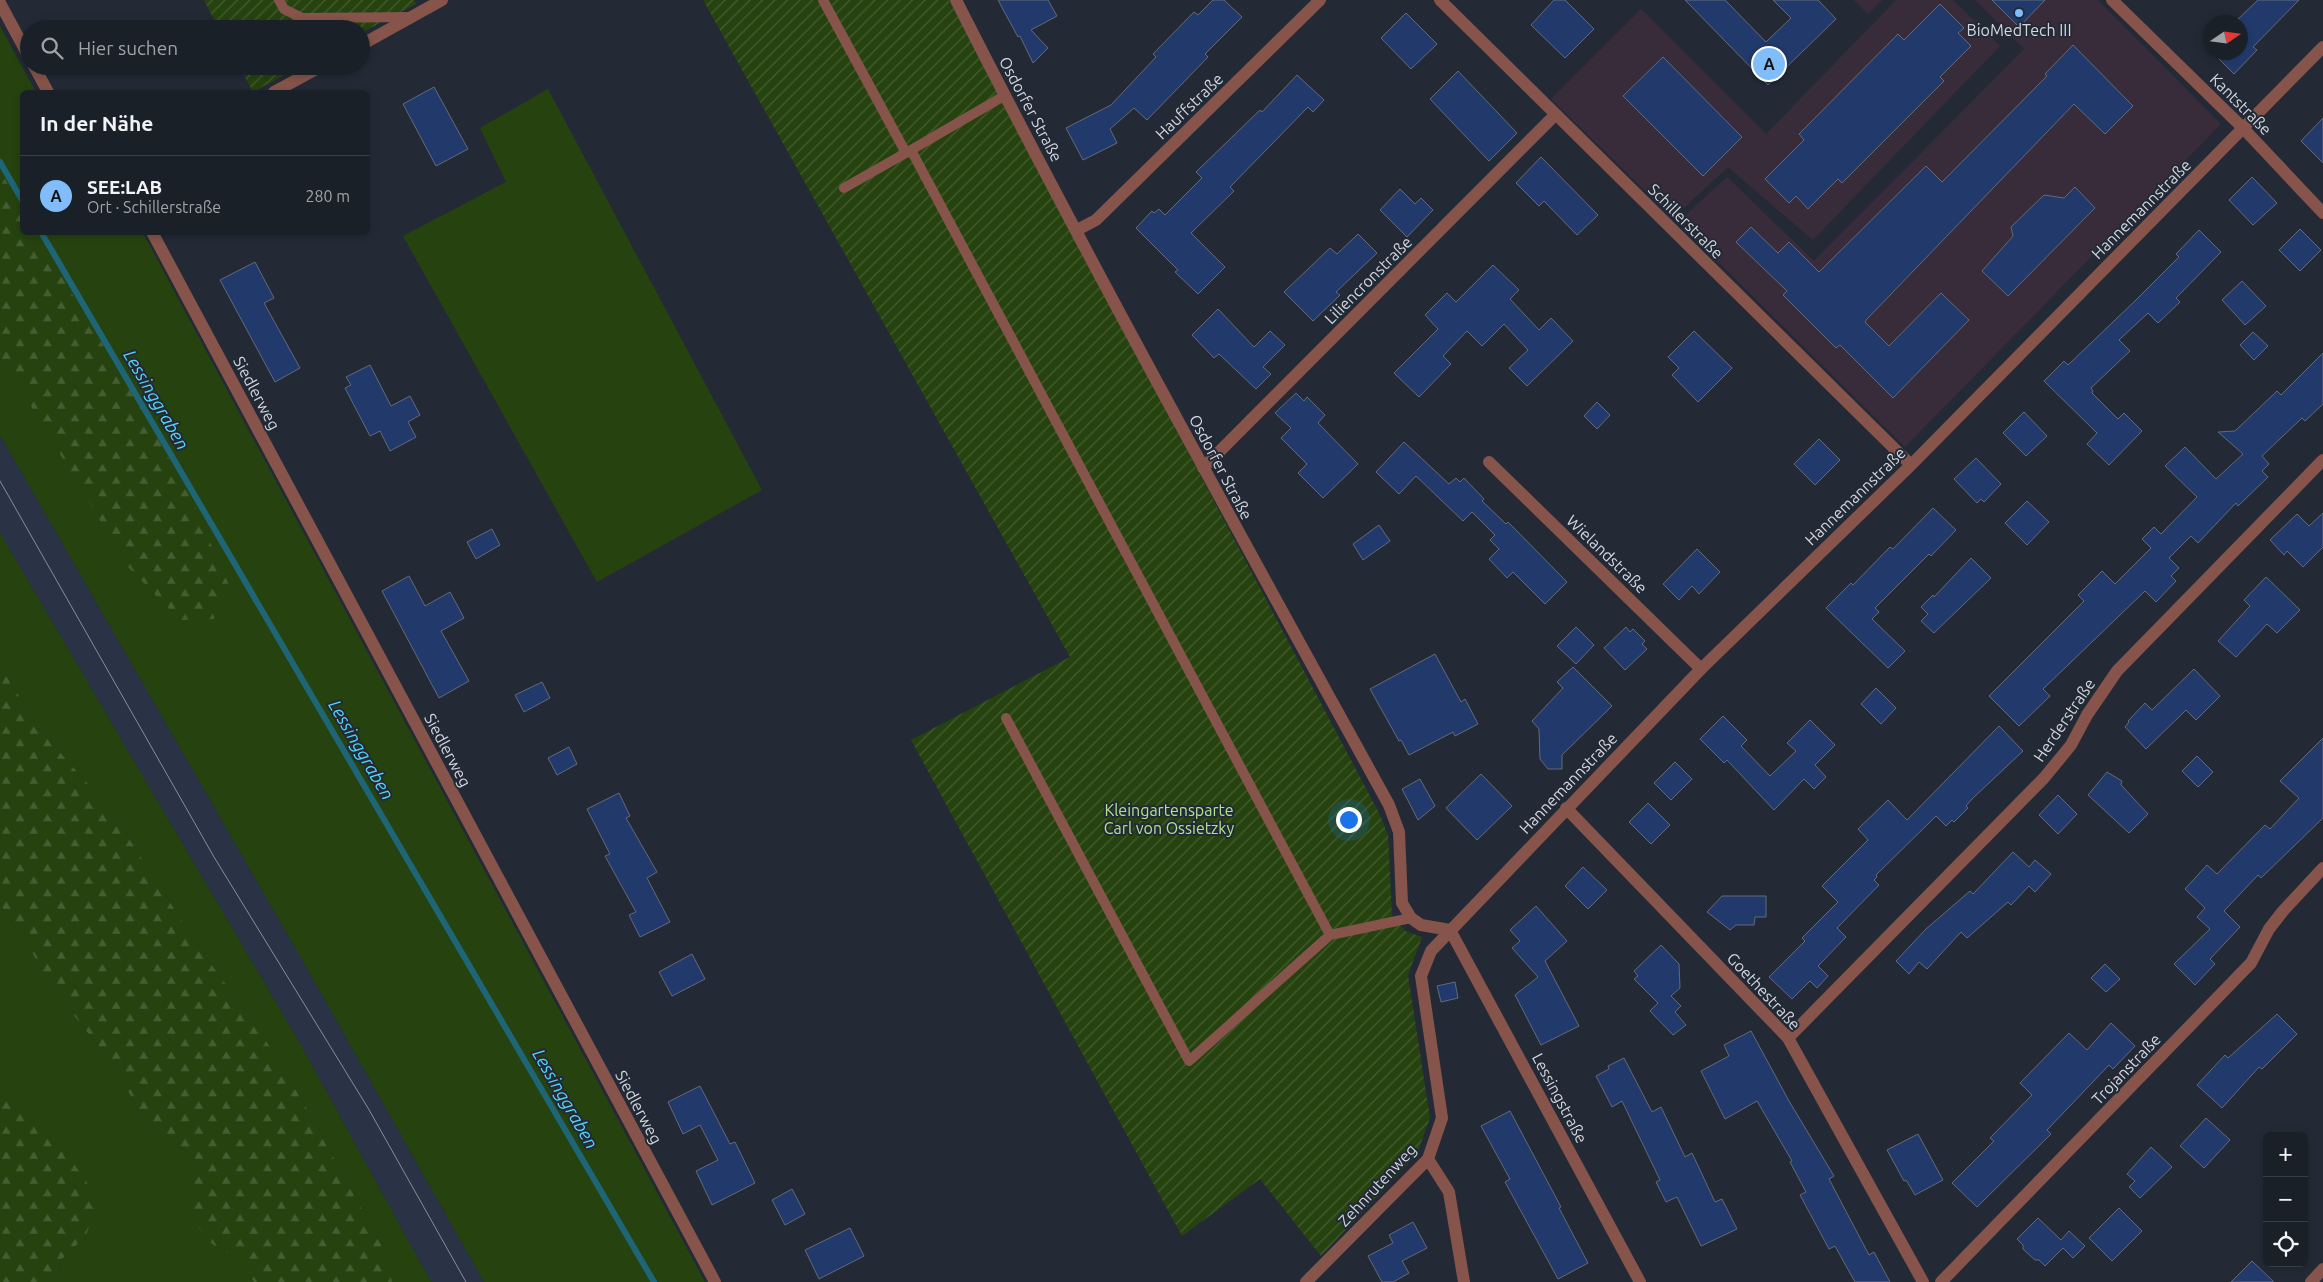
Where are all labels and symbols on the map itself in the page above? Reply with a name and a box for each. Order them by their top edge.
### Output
marker: BioMedTech III [2013,7,2025,19]
north arrow [2203,15,2248,60]
place label: BioMedTech III [1967,21,2072,39]
pin: A [1753,45,1785,83]
street label: Osdorfer Straße [996,53,1066,165]
street label: Hauffstraße [1152,69,1226,143]
street label: Kantstraße [2207,70,2275,138]
street label: Hannemannstraße [2088,156,2194,262]
street label: Schillerstraße [1645,180,1727,262]
street label: Liliencronstraße [1321,233,1415,327]
water label: Lessinggraben [120,346,193,453]
street label: Siedlerweg [230,353,284,433]
street label: Osdorfer Straße [1186,411,1256,523]
street label: Hannemannstraße [1801,443,1909,549]
street label: Wielandstraße [1563,511,1651,597]
street label: Herderstraße [2030,675,2098,765]
water label: Lessinggraben [325,696,398,803]
street label: Siedlerweg [421,710,475,790]
street label: Hannemannstraße [1515,729,1621,837]
park label: Kleingartensparte Carl von Ossietzky [1104,801,1234,837]
your location [1336,807,1362,833]
street label: Goethestraße [1724,949,1804,1033]
street label: Trojanstraße [2088,1030,2164,1108]
water label: Lessinggraben [529,1045,602,1152]
street label: Lessingstraße [1529,1050,1591,1146]
street label: Siedlerweg [612,1067,666,1147]
street label: Zehnrutenweg [1334,1140,1420,1230]

